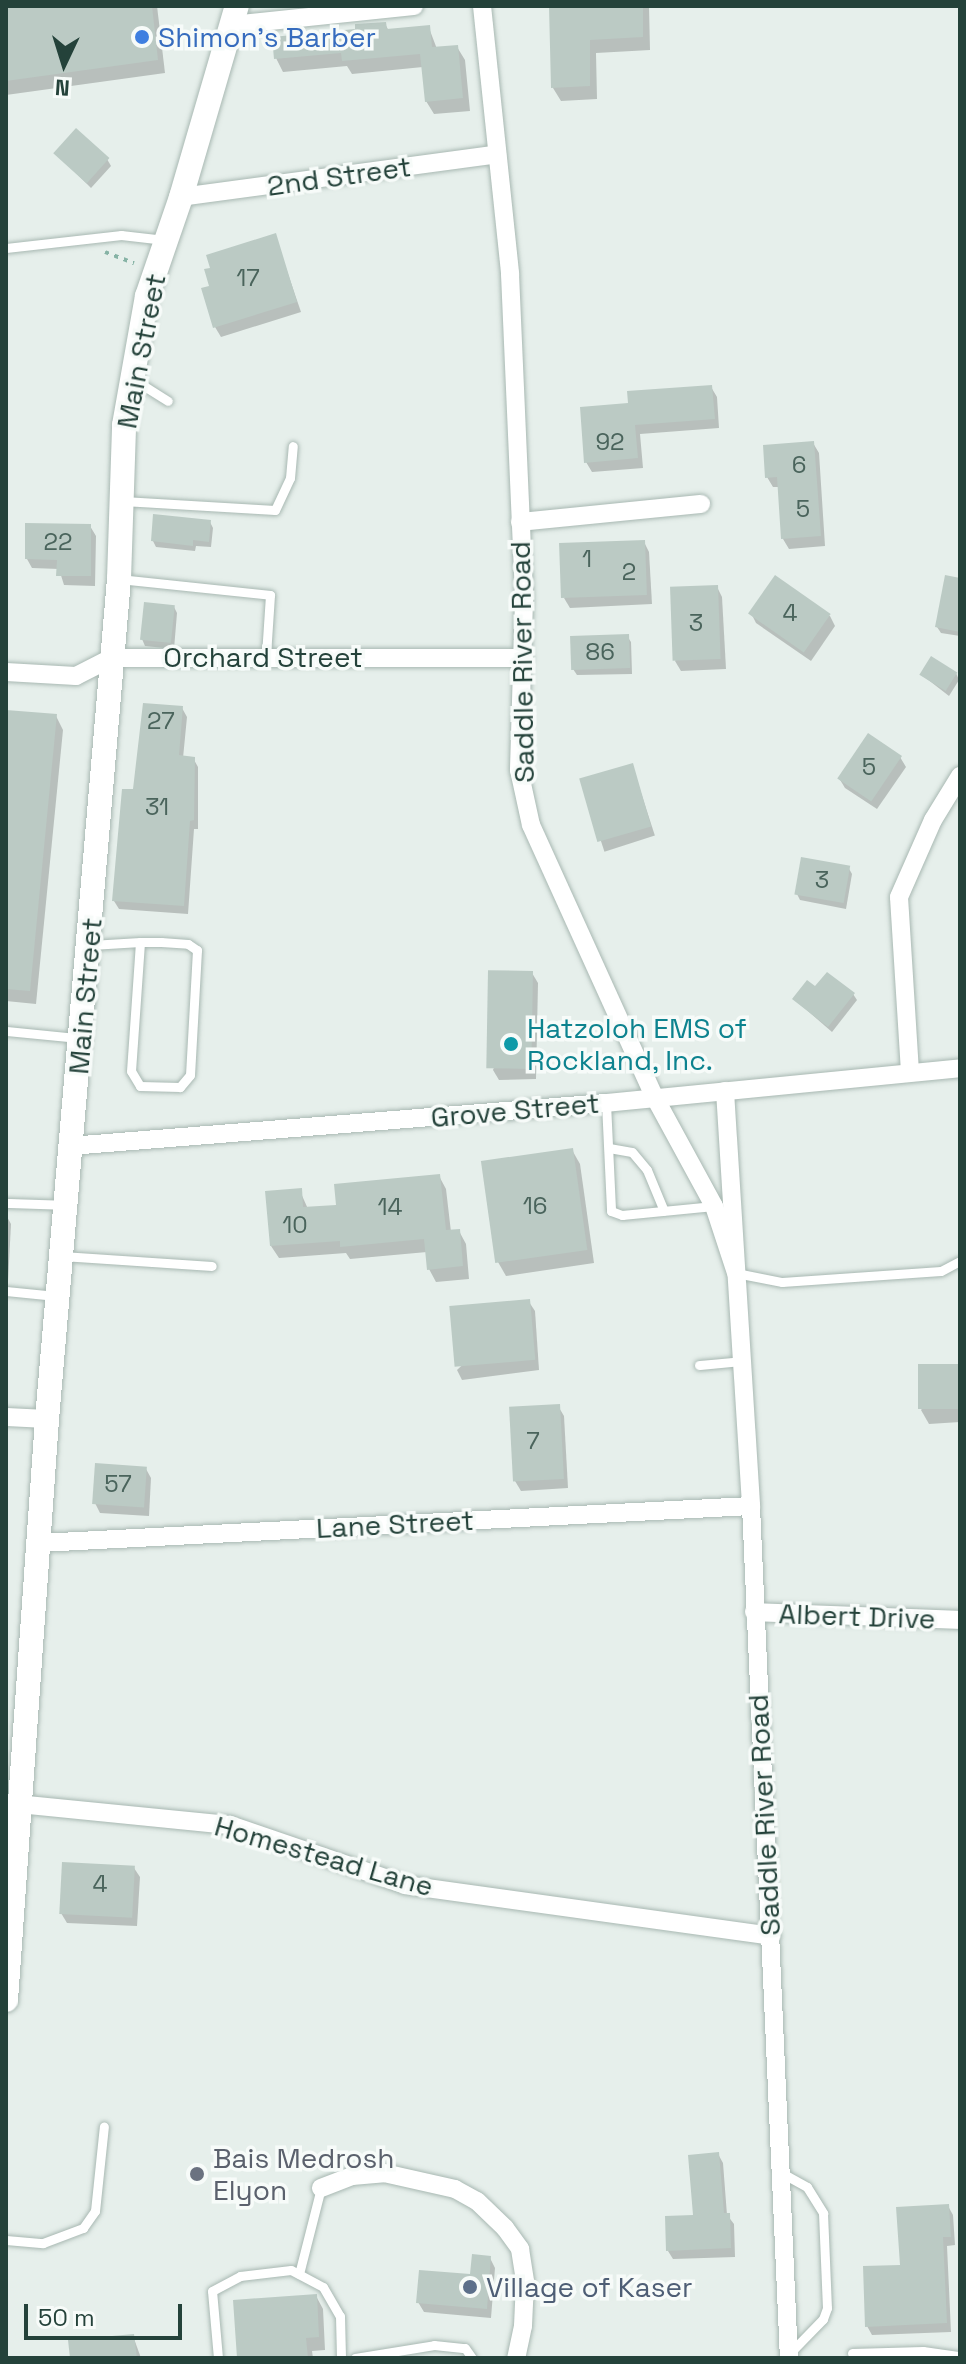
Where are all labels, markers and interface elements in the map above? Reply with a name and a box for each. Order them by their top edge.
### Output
place label: Shimon's Barber [158,20,376,54]
north arrow [24,24,104,104]
marker: Shimon's Barber [133,28,151,46]
text: N [54,73,71,102]
street label: 2nd Street [265,149,413,203]
house number: 17 [236,264,260,292]
street label: Main Street [110,271,172,431]
house number: 92 [595,428,625,456]
house number: 6 [792,451,806,479]
house number: 5 [796,495,810,523]
house number: 22 [44,528,72,556]
street label: Saddle River Road [503,541,541,783]
house number: 1 [582,545,592,573]
house number: 2 [622,558,636,586]
house number: 4 [783,599,797,627]
house number: 3 [689,609,703,637]
house number: 86 [585,638,615,666]
street label: Orchard Street [163,640,363,674]
house number: 27 [147,707,175,735]
house number: 5 [862,753,876,781]
house number: 31 [145,793,169,821]
house number: 3 [815,866,829,894]
street label: Main Street [61,916,109,1076]
place label: Hatzoloh EMS of Rockland, Inc. [527,1011,747,1077]
marker: Hatzoloh EMS of Rockland, Inc. [502,1035,520,1053]
street label: Grove Street [429,1086,601,1134]
house number: 16 [523,1192,547,1220]
house number: 14 [377,1193,403,1221]
house number: 10 [282,1211,308,1239]
house number: 7 [526,1427,540,1455]
house number: 57 [104,1470,132,1498]
street label: Lane Street [315,1503,475,1545]
street label: Albert Drive [778,1596,936,1636]
street label: Saddle River Road [741,1693,787,1937]
street label: Homestead Lane [211,1809,437,1903]
house number: 4 [93,1870,107,1898]
place label: Bais Medrosh Elyon [213,2141,395,2207]
marker: Bais Medrosh Elyon [188,2165,206,2183]
place label: Village of Kaser [486,2270,693,2304]
marker: Village of Kaser [461,2278,479,2296]
scale bar [28,2288,186,2338]
text: 50 m [38,2302,95,2333]

